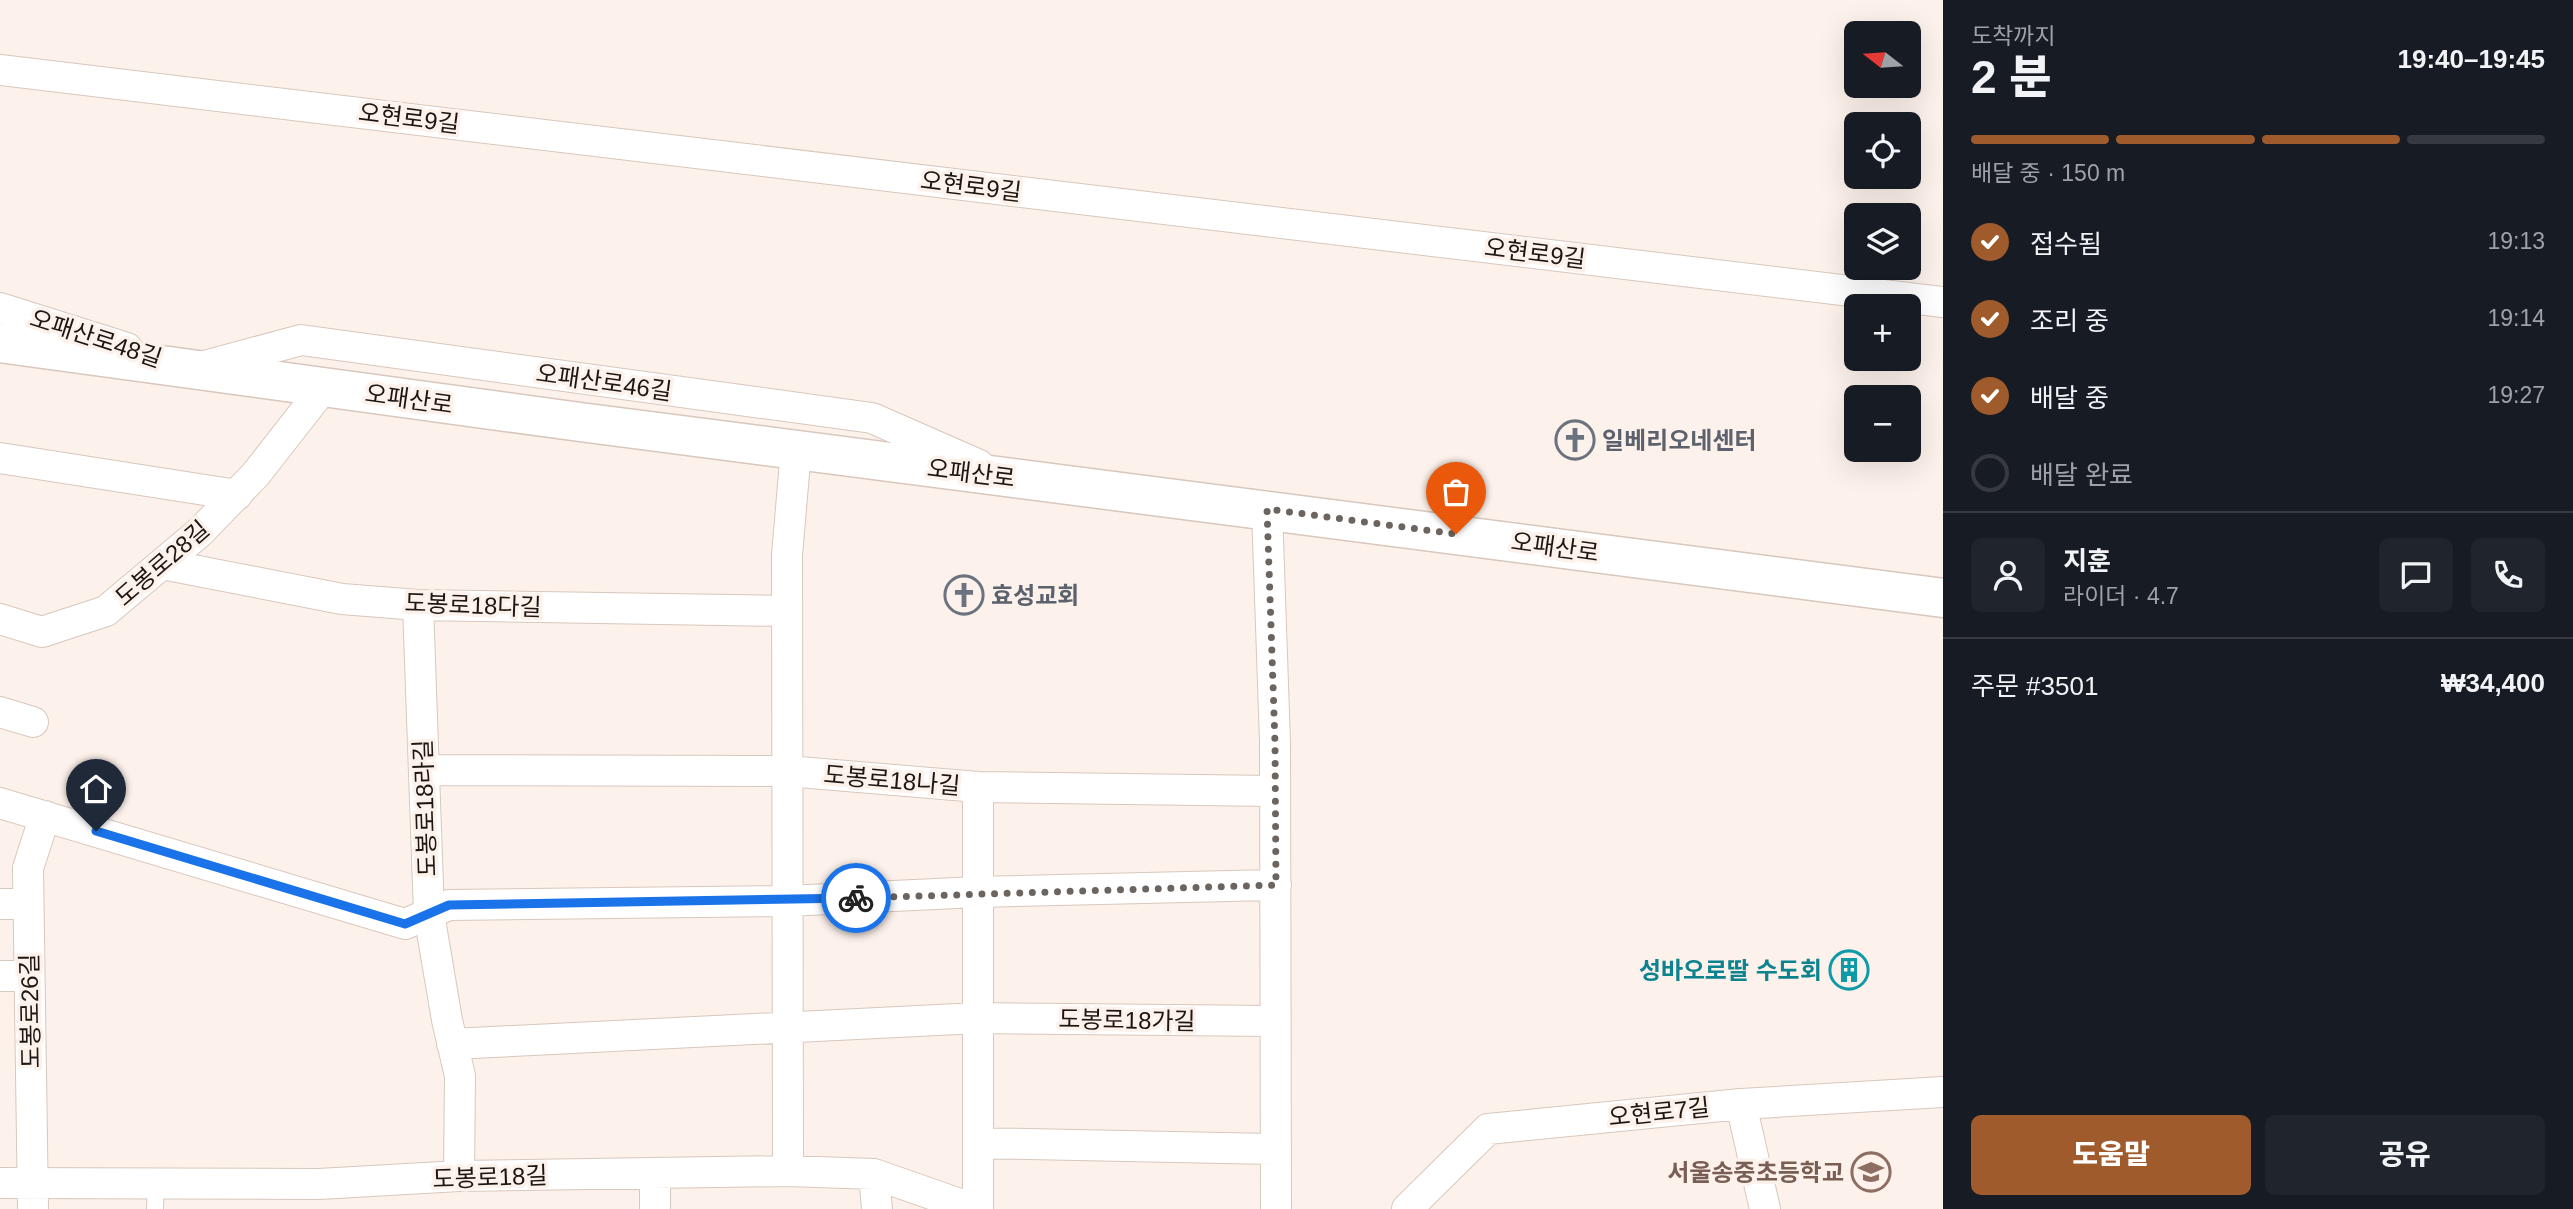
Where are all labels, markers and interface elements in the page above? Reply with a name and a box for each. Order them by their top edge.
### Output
north arrow [1844,21,1922,98]
map controls [1844,21,1921,462]
text: 도착까지 [1971,23,2056,49]
text: 19:40–19:45 [2398,44,2545,74]
text: 2 분 [1971,51,2052,103]
street label: 오현로9길 [357,98,461,138]
button: locate [1844,112,1921,189]
text: 배달 중 · 150 m [1971,160,2125,186]
street label: 오현로9길 [919,166,1023,206]
button: layers [1844,203,1921,280]
icon: check [1971,223,2009,261]
text: 19:13 [2487,228,2545,254]
text: 접수됨 [2030,229,2102,259]
street label: 오현로9길 [1483,233,1587,273]
button: + [1844,294,1921,371]
icon: check [1971,300,2009,338]
street label: 오패산로48길 [27,304,165,372]
text: 19:14 [2487,305,2545,331]
text: 조리 중 [2030,306,2109,336]
street label: 오패산로46길 [534,359,674,405]
icon: check [1971,377,2009,415]
street label: 오패산로 [363,379,455,419]
text: 19:27 [2487,382,2545,408]
text: 배달 중 [2030,383,2109,413]
button: − [1844,385,1921,462]
church icon: 일베리오네센터 [1554,419,1596,461]
place label: 일베리오네센터 [1602,427,1757,454]
street label: 오패산로 [926,454,1016,492]
text: 배달 완료 [2030,460,2133,490]
pin [1426,462,1486,534]
icon: bag [1437,473,1475,511]
street label: 도봉로28길 [110,515,214,611]
street label: 오패산로 [1509,527,1601,567]
button: person [1971,538,2045,612]
button: chat [2379,538,2453,612]
button: phone [2471,538,2545,612]
text: 지훈 [2063,546,2111,576]
church icon: 효성교회 [943,574,985,616]
place label: 효성교회 [991,582,1079,609]
text: 라이더 · 4.7 [2063,583,2179,609]
street label: 도봉로18다길 [404,589,542,621]
text: ₩34,400 [2441,668,2545,698]
text: 주문 #3501 [1971,671,2098,701]
street label: 도봉로18라길 [409,739,441,877]
pin [66,759,126,831]
street label: 도봉로18나길 [823,761,961,799]
icon: home [77,770,115,808]
courier [821,863,891,933]
icon: bike [837,879,875,917]
building icon: 성바오로딸 수도회 [1828,949,1870,991]
street label: 도봉로26길 [15,953,45,1069]
place label: 성바오로딸 수도회 [1639,957,1822,984]
street label: 도봉로18가길 [1058,1005,1196,1035]
street label: 오현로7길 [1607,1093,1711,1131]
button: 도움말 [1971,1115,2251,1195]
button: 공유 [2265,1115,2545,1195]
school or university icon: 서울송중초등학교 [1850,1151,1892,1193]
place label: 서울송중초등학교 [1667,1159,1844,1186]
street label: 도봉로18길 [432,1162,548,1192]

